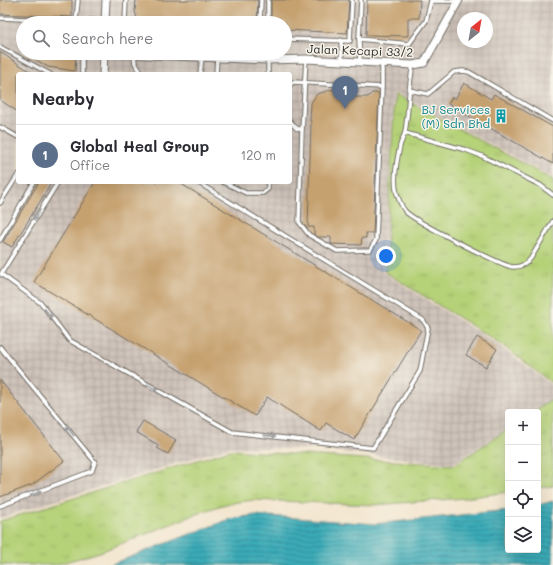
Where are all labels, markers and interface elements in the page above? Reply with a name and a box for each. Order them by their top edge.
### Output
north arrow [457,12,493,48]
search box [16,16,292,60]
icon: search [30,27,52,49]
text: Search here [62,28,153,48]
street label: Jalan Kecapi 33/2 [307,40,413,60]
pin: 1 [332,76,358,109]
text: Nearby [32,87,94,109]
place label: BJ Services (M) Sdn Bhd [422,101,490,131]
building icon: BJ Services (M) Sdn Bhd [493,108,509,124]
text: Global Heal Group [70,136,209,156]
text: 1 [42,146,48,163]
text: 120 m [240,146,276,163]
text: Office [70,156,110,173]
one-way arrow [33,209,41,221]
your location [376,246,396,266]
one-way arrow [44,307,53,318]
one-way arrow [146,384,158,392]
map controls [505,409,541,553]
button: + [505,409,541,445]
one-way arrow [65,426,74,437]
one-way arrow [263,433,276,440]
button: − [505,445,541,481]
button: locate [505,481,541,517]
one-way arrow [30,488,42,496]
button: layers [505,517,541,553]

